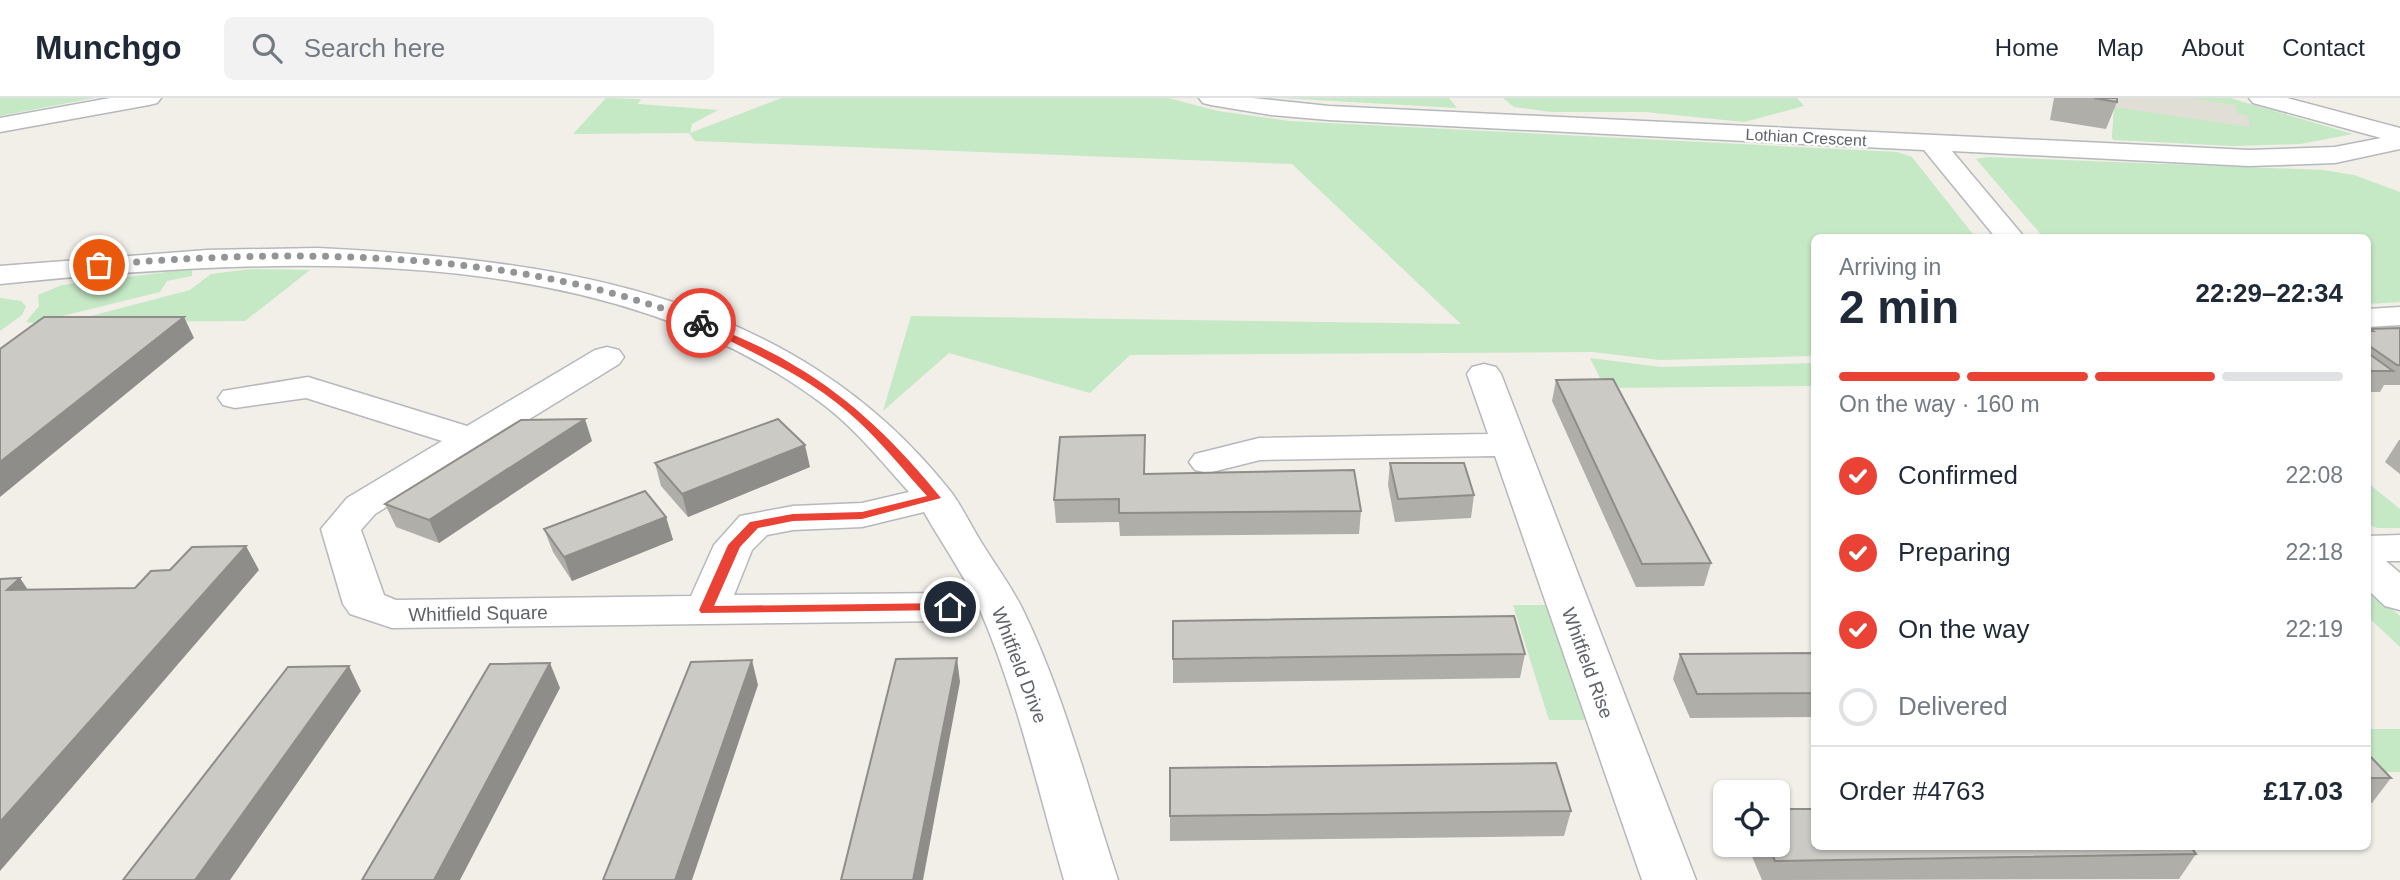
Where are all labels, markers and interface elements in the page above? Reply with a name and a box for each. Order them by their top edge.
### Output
search box [224,17,714,80]
text: Munchgo [35,29,182,66]
icon: search [248,29,286,67]
text: Search here [304,33,445,63]
text: Home [1995,34,2059,61]
text: Map [2097,34,2144,61]
text: About [2182,34,2244,61]
text: Contact [2282,34,2365,61]
street label: Lothian Crescent [1745,126,1867,149]
pin [69,235,129,295]
icon: bag [80,246,118,284]
text: Arriving in [1839,254,1941,280]
text: 22:29–22:34 [2196,278,2343,308]
text: 2 min [1839,281,1959,333]
courier [666,288,736,358]
icon: bike [682,304,720,342]
text: On the way · 160 m [1839,391,2040,417]
icon: check [1839,457,1877,495]
text: Confirmed [1898,460,2018,490]
text: 22:08 [2285,462,2343,488]
icon: check [1839,534,1877,572]
text: Preparing [1898,537,2011,567]
text: 22:18 [2285,539,2343,565]
pin [920,577,980,637]
icon: home [931,588,969,626]
street label: Whitfield Square [408,602,548,625]
street label: Whitfield Drive [988,604,1051,726]
street label: Whitfield Rise [1558,605,1617,721]
icon: check [1839,611,1877,649]
text: On the way [1898,614,2030,644]
text: 22:19 [2285,616,2343,642]
text: Delivered [1898,691,2008,721]
text: Order #4763 [1839,776,1985,806]
text: £17.03 [2263,776,2343,806]
map controls [1713,780,1790,857]
button: locate [1713,780,1790,857]

